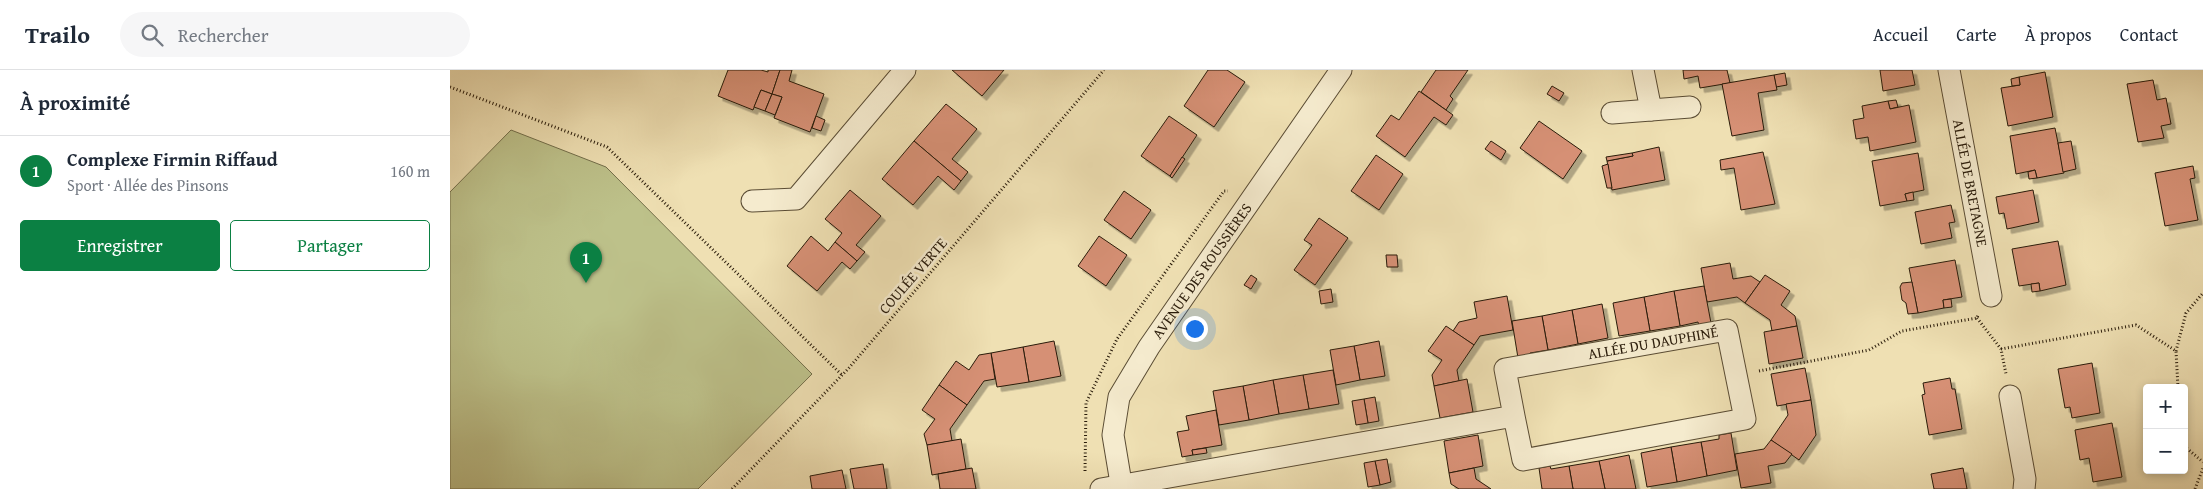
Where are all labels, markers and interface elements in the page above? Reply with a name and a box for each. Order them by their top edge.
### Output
search box [120,12,470,57]
text: Trailo [25,17,90,52]
icon: search [138,21,166,49]
text: Rechercher [178,21,269,49]
text: Accueil [1873,21,1928,48]
text: Carte [1956,21,1997,48]
text: À propos [2025,21,2092,48]
text: Contact [2120,21,2178,48]
text: À proximité [20,87,130,118]
street label: ALLÉE DE BRETAGNE [1948,117,1993,249]
text: Complexe Firmin Riffaud [67,145,278,173]
text: 1 [32,159,40,183]
text: 160 m [390,159,430,183]
text: Sport · Allée des Pinsons [67,173,229,197]
street label: AVENUE DES ROUSSIÈRES [1147,199,1256,343]
button: Enregistrer [20,220,220,271]
button: Partager [230,220,430,271]
street label: COULÉE VERTE [874,233,952,318]
pin: 1 [570,242,602,283]
your location [1182,316,1208,342]
street label: ALLÉE DU DAUPHINÉ [1586,321,1720,364]
map controls [2143,384,2188,474]
button: + [2143,384,2188,429]
button: − [2143,429,2188,474]

